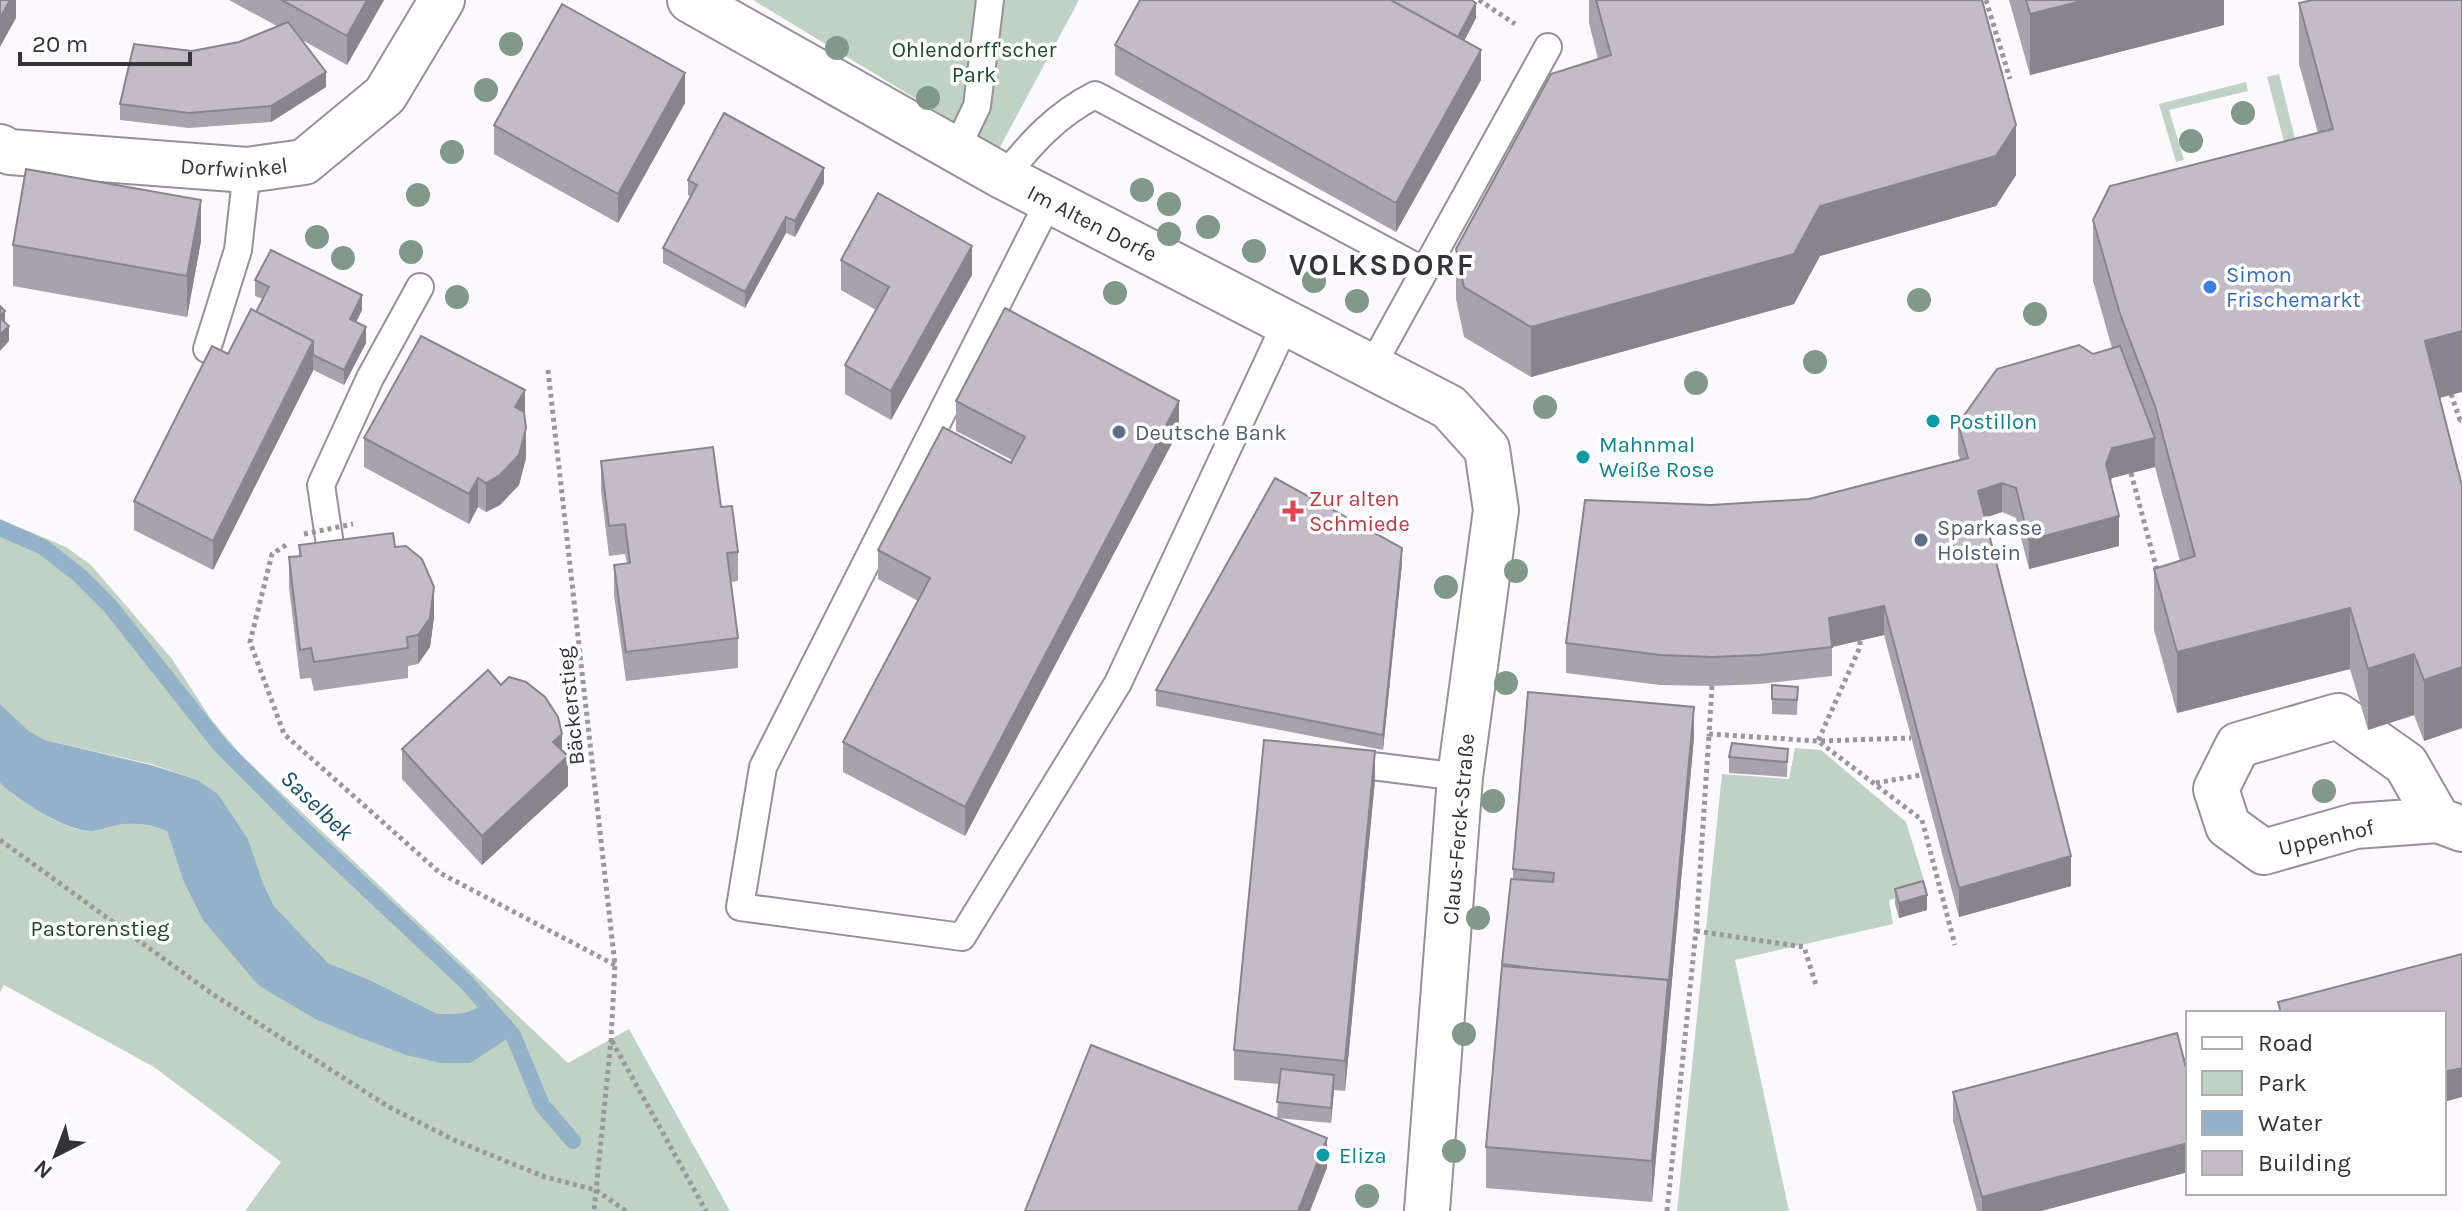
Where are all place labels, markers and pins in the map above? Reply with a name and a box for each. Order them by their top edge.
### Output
place label: Simon Frischemarkt [2226,262,2361,313]
marker: Simon Frischemarkt [2201,278,2219,296]
place label: Postillon [1949,409,2037,435]
marker: Postillon [1924,412,1942,430]
place label: Deutsche Bank [1135,420,1287,446]
marker: Deutsche Bank [1110,423,1128,441]
place label: Mahnmal Weiße Rose [1599,432,1714,483]
marker: Mahnmal Weiße Rose [1574,448,1592,466]
place label: Zur alten Schmiede [1309,486,1410,537]
marker: Zur alten Schmiede [1284,502,1302,520]
place label: Sparkasse Holstein [1937,515,2042,566]
marker: Sparkasse Holstein [1912,531,1930,549]
place label: Eliza [1339,1143,1387,1169]
marker: Eliza [1314,1146,1332,1164]

